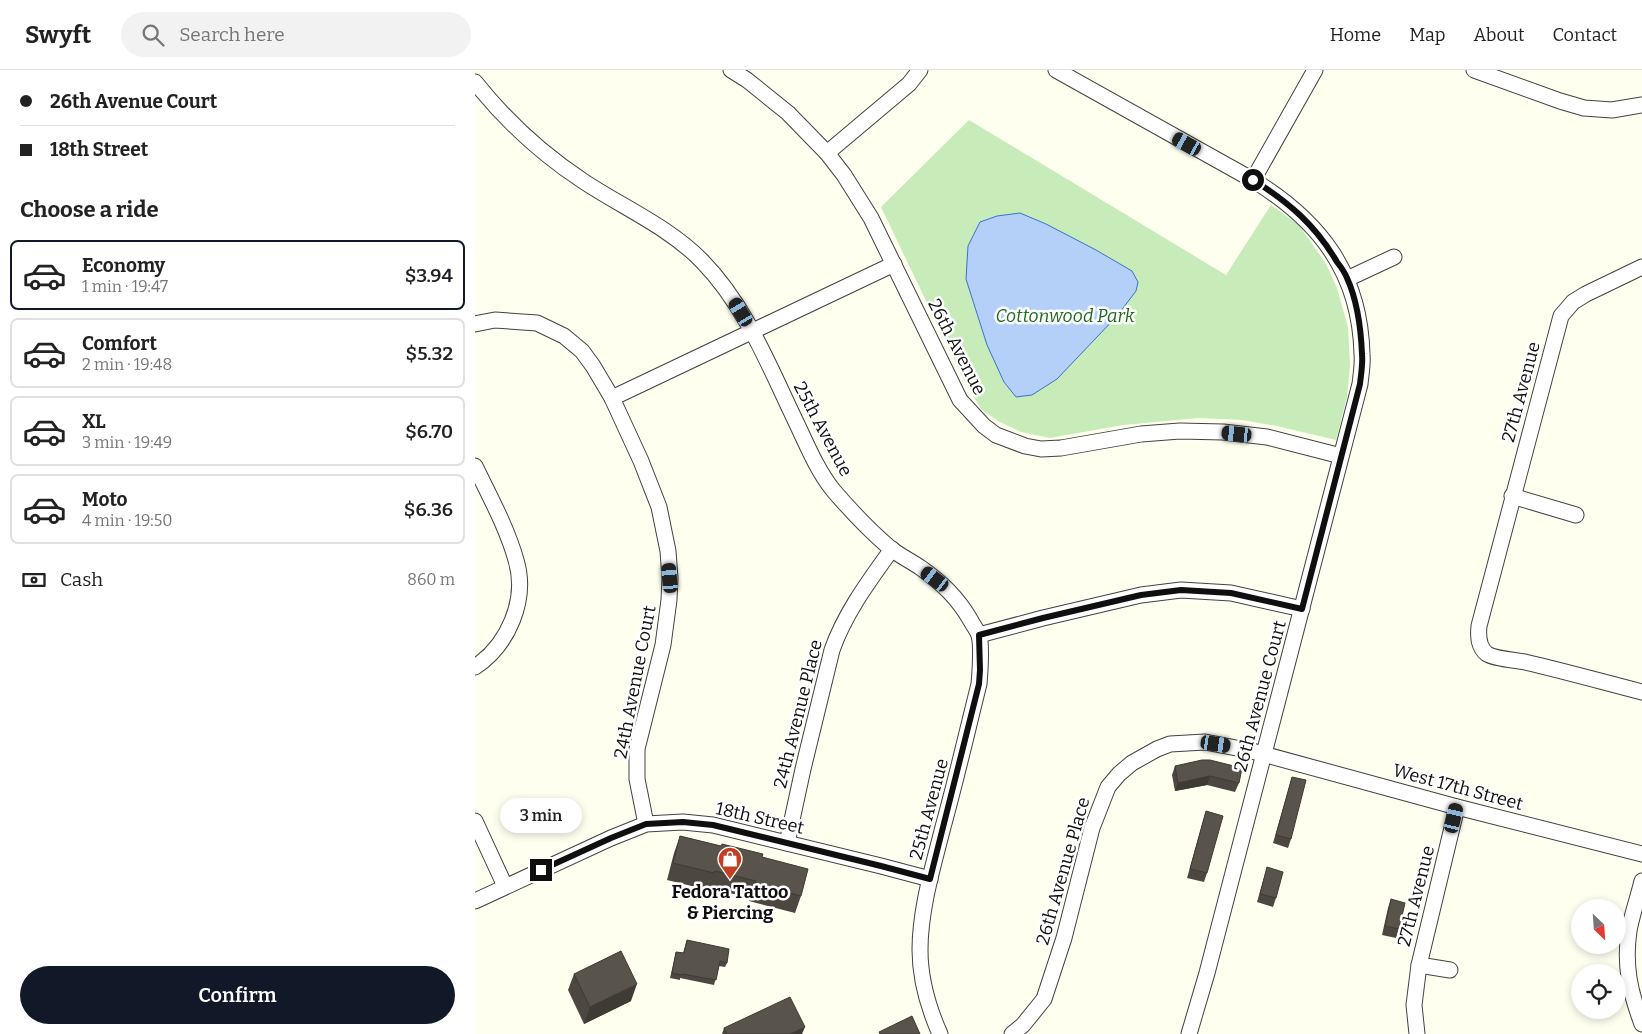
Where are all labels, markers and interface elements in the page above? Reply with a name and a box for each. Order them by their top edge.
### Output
search box [121,12,471,57]
text: Swyft [25,21,91,49]
icon: search [139,21,167,49]
text: Search here [179,23,285,46]
text: Home [1330,24,1381,46]
text: Map [1409,24,1445,46]
text: About [1473,24,1524,46]
text: Contact [1552,24,1617,46]
text: 26th Avenue Court [50,90,217,113]
car [1170,130,1203,158]
text: 18th Street [50,138,148,161]
route start [1242,169,1264,191]
text: Choose a ride [20,196,159,223]
icon: car [22,253,67,298]
text: Economy [82,254,165,277]
text: $3.94 [405,264,453,287]
text: 1 min · 19:47 [82,277,168,296]
car [726,295,755,329]
street label: 26th Avenue [923,295,991,399]
park label: Cottonwood Park [995,305,1135,327]
icon: car [22,331,67,376]
text: Comfort [82,332,157,355]
street label: 27th Avenue [1497,339,1545,445]
text: $5.32 [406,342,453,365]
text: 2 min · 19:48 [82,355,172,374]
street label: 25th Avenue [789,378,857,480]
icon: car [22,409,67,454]
text: XL [82,410,106,433]
text: $6.70 [405,420,453,443]
car [1221,425,1252,443]
text: 3 min · 19:49 [82,433,172,452]
icon: car [22,487,67,532]
text: Moto [82,488,128,511]
text: $6.36 [404,498,453,521]
text: 4 min · 19:50 [82,511,173,530]
car [661,562,678,594]
car [918,564,951,594]
icon: cash [20,566,48,594]
text: Cash [60,568,103,591]
text: 860 m [407,570,455,589]
street label: 24th Avenue Court [609,603,661,760]
street label: 26th Avenue Court [1229,618,1291,774]
street label: 24th Avenue Place [769,637,827,791]
car [1200,734,1231,754]
street label: 25th Avenue [905,756,953,862]
street label: West 17th Street [1391,759,1526,815]
street label: 26th Avenue Place [1031,795,1095,947]
street label: 18th Street [714,797,807,839]
callout: 3 min [500,798,582,832]
car [1443,802,1464,834]
text: 3 min [520,806,562,825]
street label: 27th Avenue [1393,843,1439,949]
shop icon: Fedora Tattoo & Piercing [717,846,743,880]
route end [530,859,552,881]
place label: Fedora Tattoo & Piercing [672,881,788,924]
north arrow [1571,899,1626,954]
map controls [1571,899,1626,1019]
button: locate [1571,964,1626,1019]
button: Confirm [20,966,455,1024]

